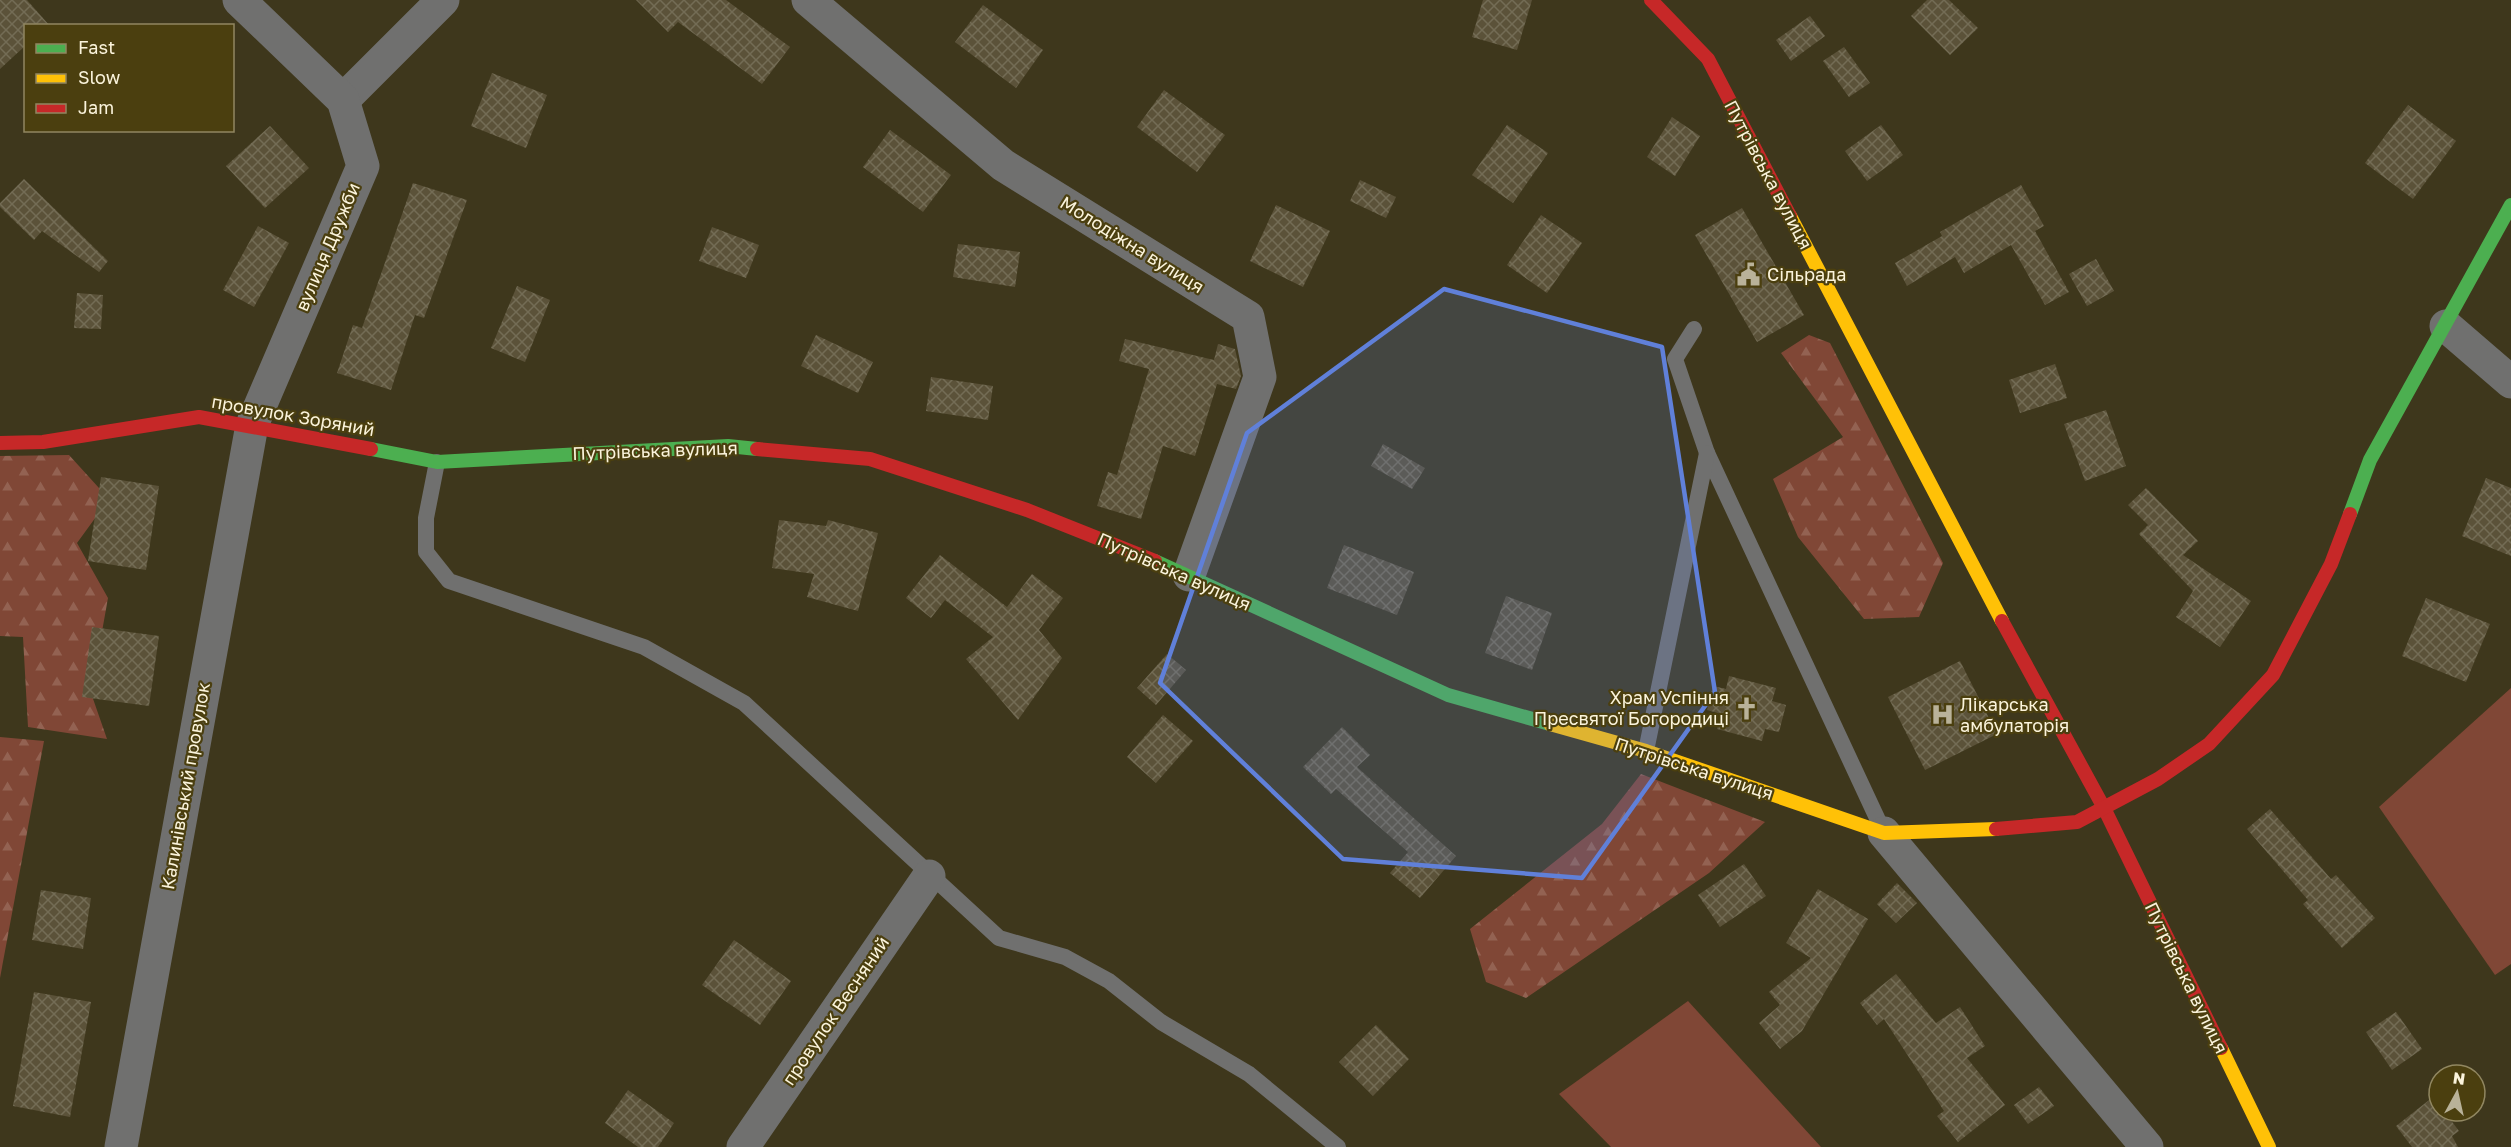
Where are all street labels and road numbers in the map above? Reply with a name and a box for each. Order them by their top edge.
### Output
street label: Путрівська вулиця [1720,96,1817,253]
street label: вулиця Дружби [290,179,364,314]
street label: Молодіжна вулиця [1056,191,1209,297]
street label: провулок Зоряний [210,390,376,440]
street label: Путрівська вулиця [572,436,738,464]
street label: Путрівська вулиця [1094,527,1255,615]
street label: Калинівський провулок [156,680,214,891]
street label: Путрівська вулиця [1612,732,1776,804]
street label: Путрівська вулиця [2141,898,2233,1057]
street label: провулок Весняний [777,932,893,1089]

